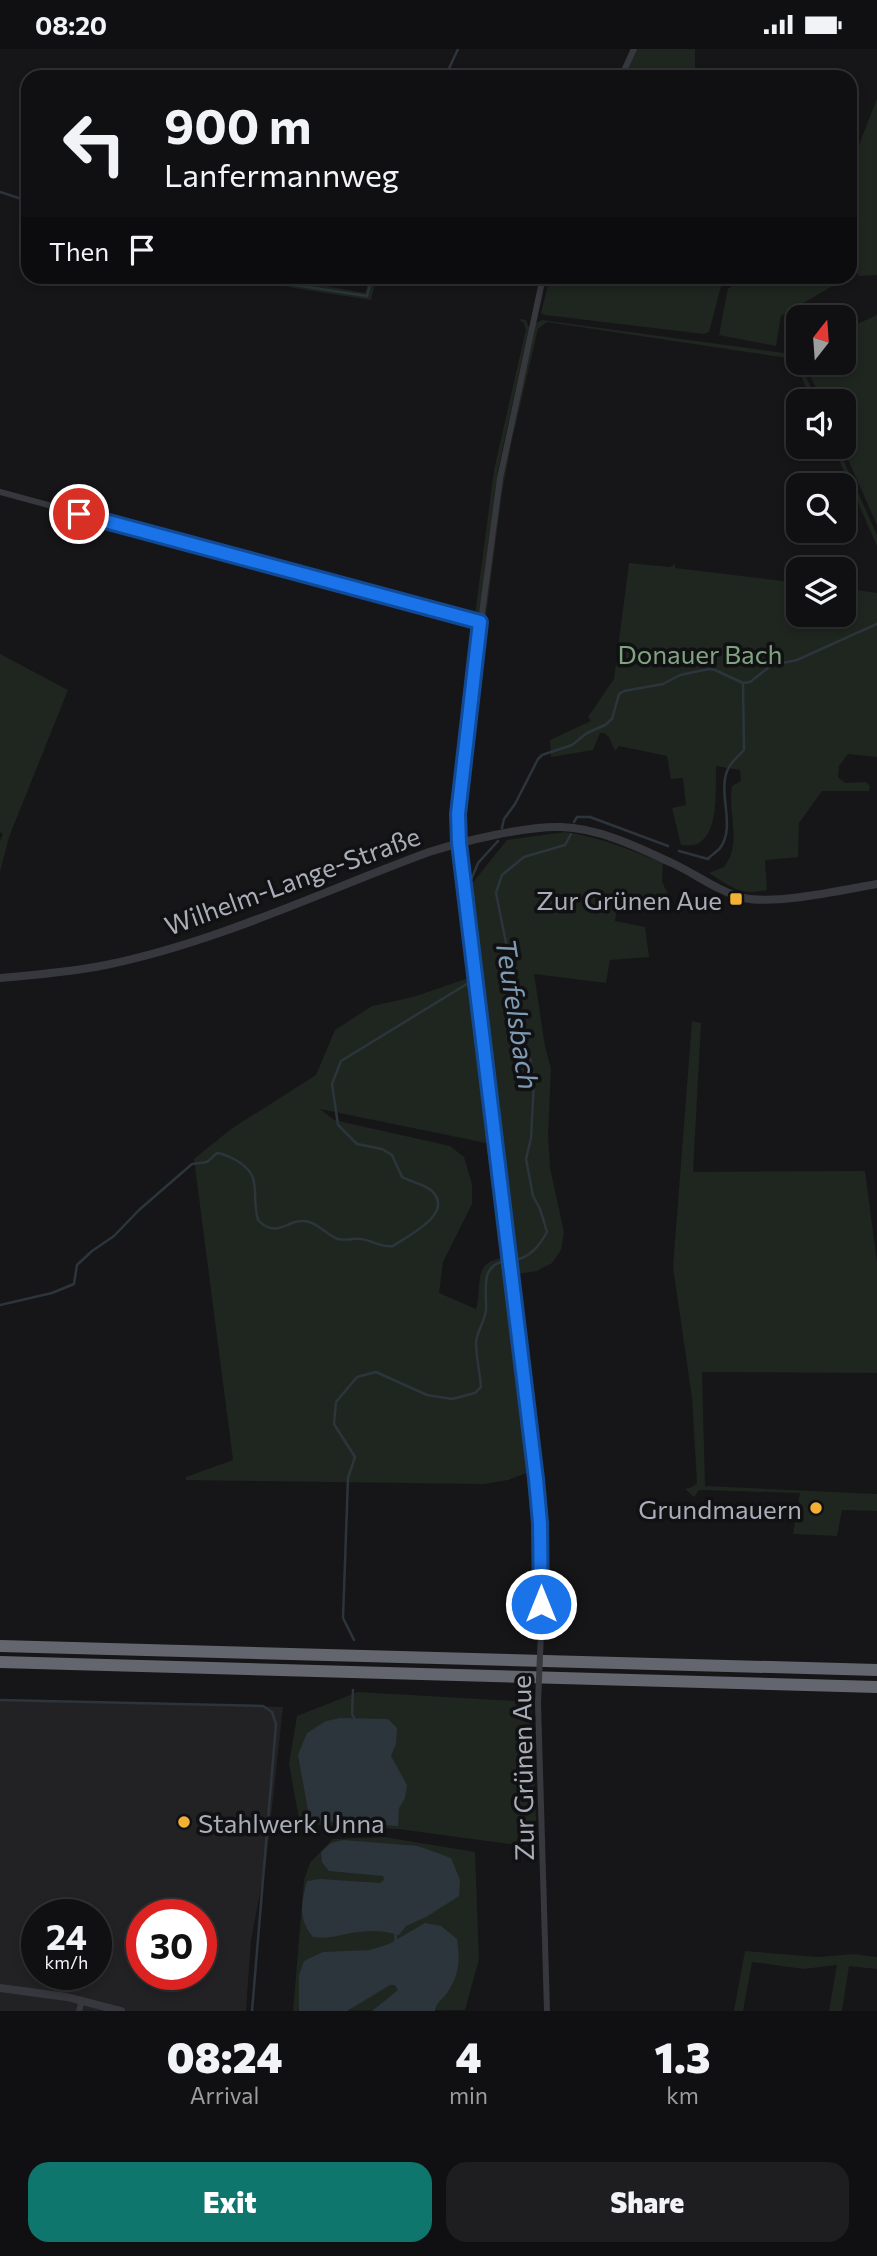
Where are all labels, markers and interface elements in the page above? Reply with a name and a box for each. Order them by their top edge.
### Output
text: 08:20 [35,9,107,40]
text: 900 m [164,94,311,154]
icon: left [49,98,140,189]
text: Lanfermannweg [164,154,399,194]
icon: arrive [123,231,161,269]
text: Then [49,235,109,266]
north arrow [786,305,856,375]
map controls [786,305,856,627]
button: sound [786,389,856,459]
button: search [786,473,856,543]
pin [49,484,109,544]
icon: arrive [60,495,98,533]
button: layers [786,557,856,627]
park label: Donauer Bach [618,638,782,669]
street label: Wilhelm-Lange-Straße [160,819,424,941]
place label: Zur Grünen Aue [536,884,722,915]
marker: Zur Grünen Aue [728,891,744,907]
water label: Teufelsbach [489,936,547,1092]
place label: Grundmauern [638,1493,802,1524]
marker: Grundmauern [808,1500,824,1516]
position arrow [504,1567,578,1641]
street label: Zur Grünen Aue [505,1675,539,1861]
place label: Stahlwerk Unna [198,1807,385,1838]
marker: Stahlwerk Unna [176,1814,192,1830]
speed limit sign: 30 [126,1899,217,1990]
text: 24 [46,1914,87,1957]
text: km/h [45,1951,88,1973]
text: 08:24 [166,2030,282,2082]
text: 4 [455,2030,482,2082]
text: 1.3 [654,2030,711,2082]
text: Arrival [190,2081,259,2109]
text: min [449,2081,488,2109]
text: km [666,2081,699,2109]
button: Exit [28,2162,432,2242]
button: Share [446,2162,849,2242]

